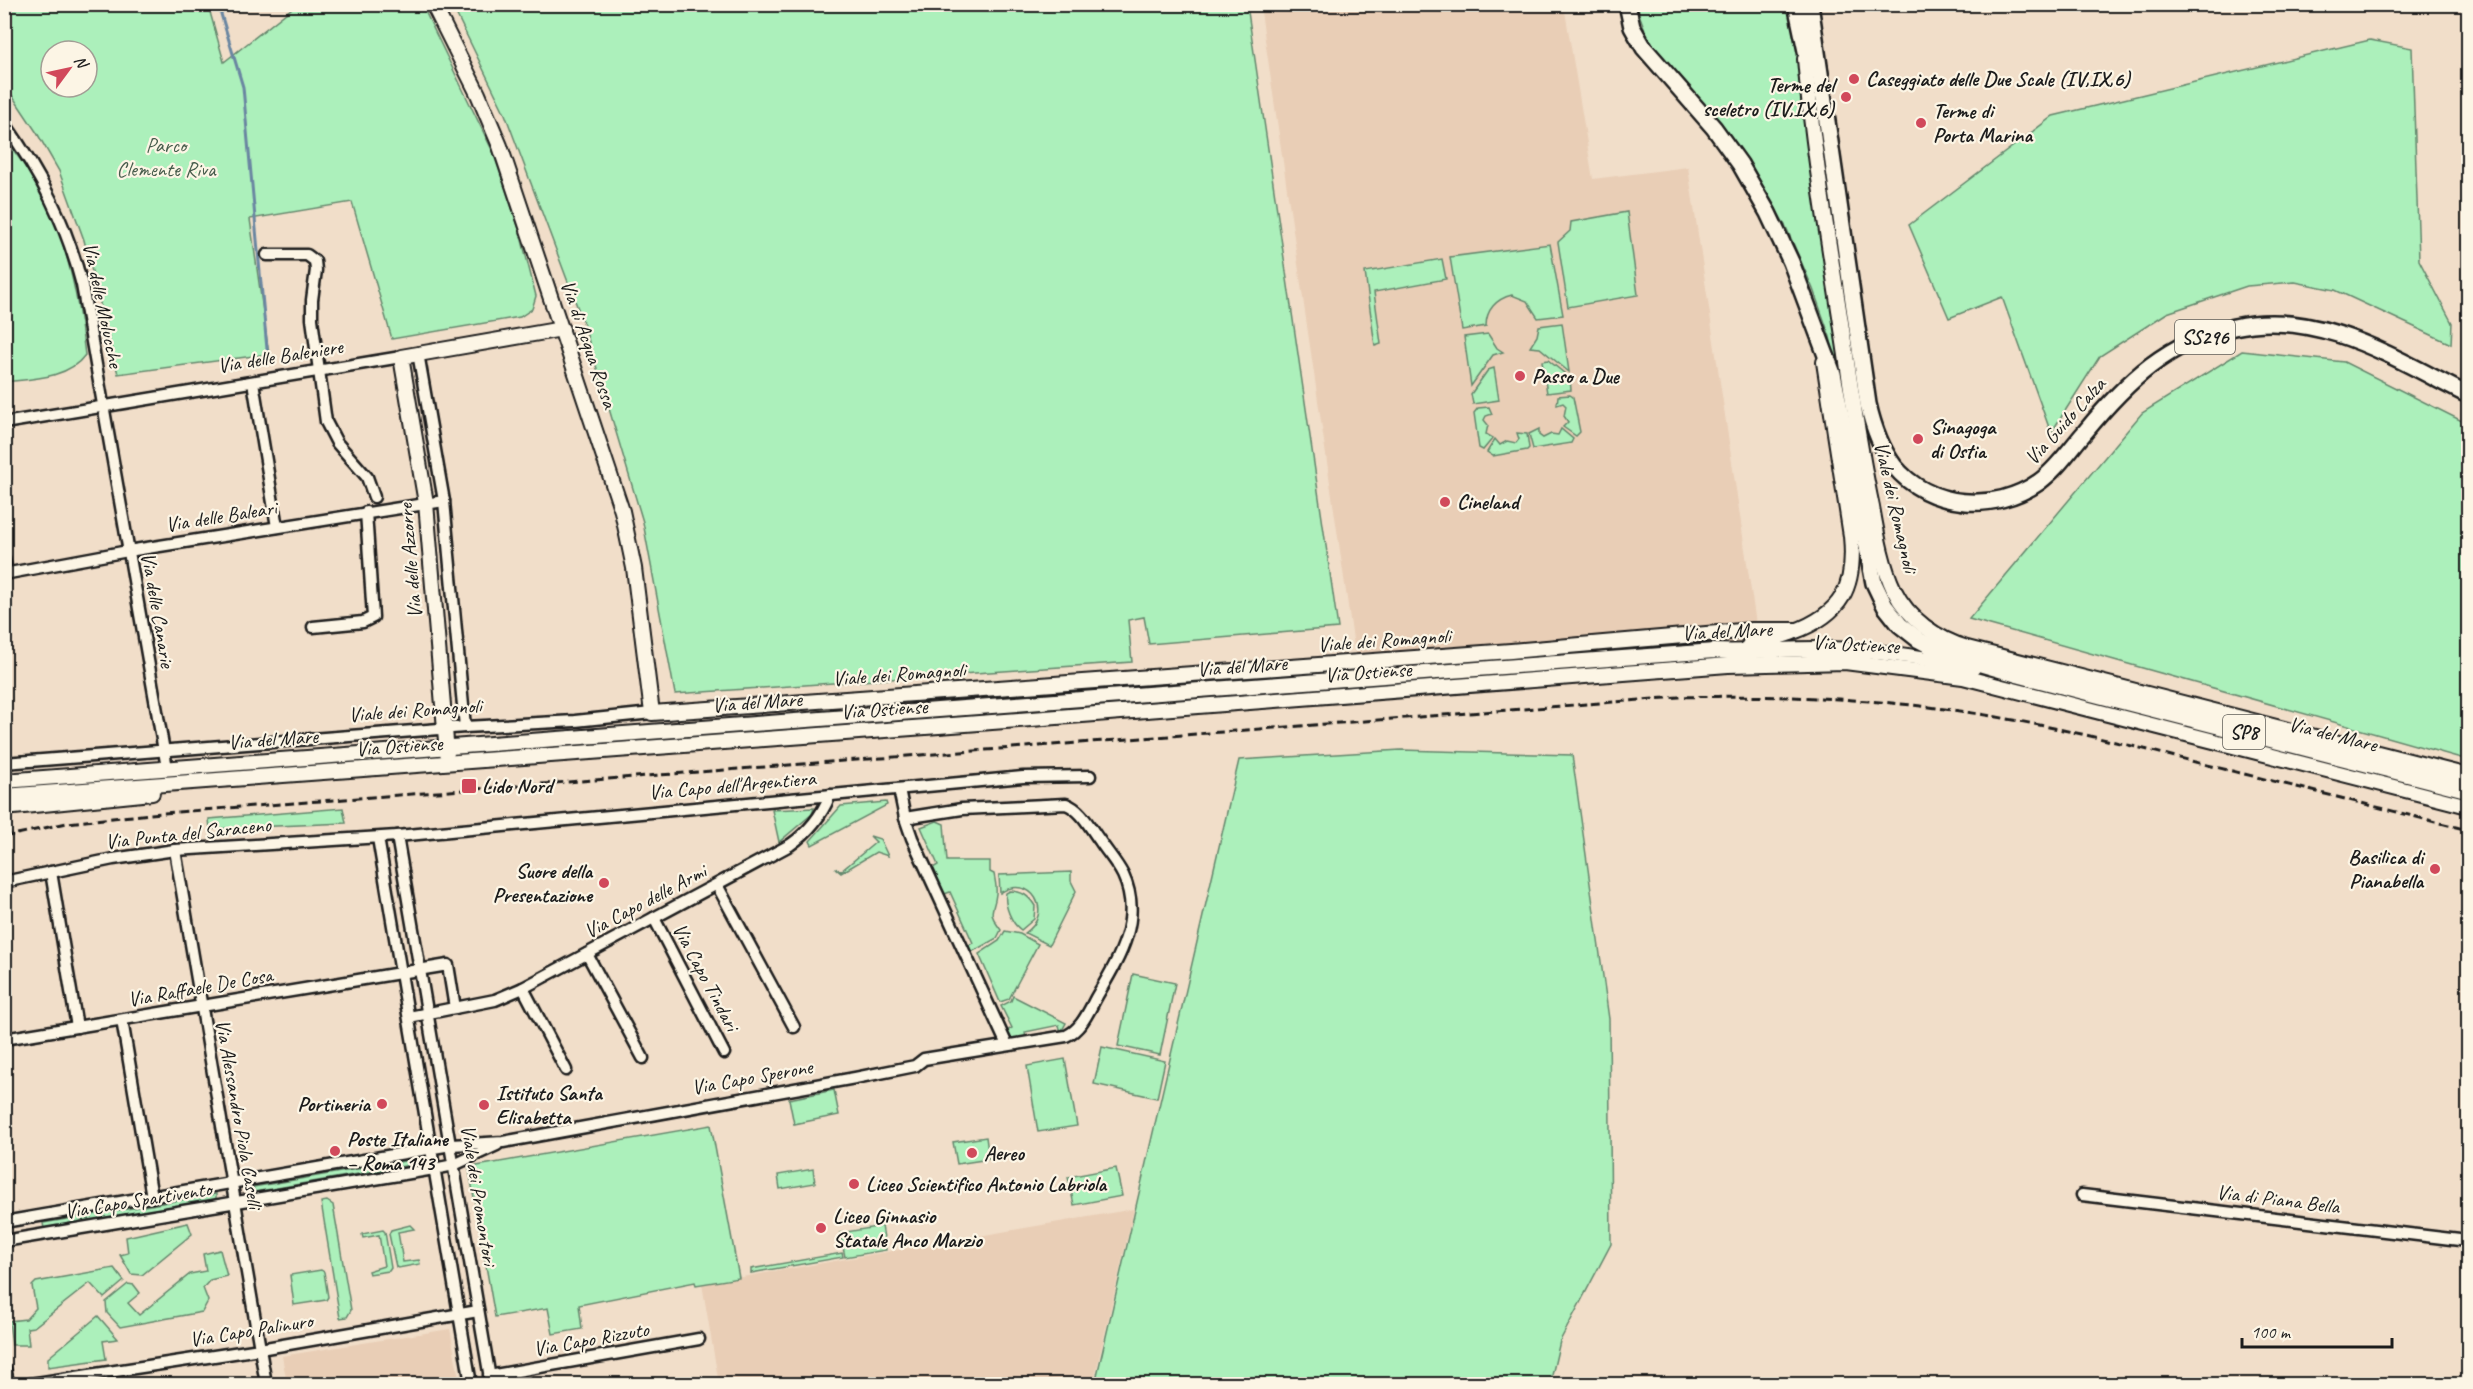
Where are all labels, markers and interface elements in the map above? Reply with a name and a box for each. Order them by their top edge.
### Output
north arrow [39,39,99,99]
text: N [70,52,94,74]
place label: Caseggiato delle Due Scale (IV,IX,6) [1866,66,2132,92]
place label: Terme del sceletro (IV,IX,6) [1703,72,1838,122]
marker: Caseggiato delle Due Scale (IV,IX,6) [1847,72,1861,86]
marker: Terme del sceletro (IV,IX,6) [1839,90,1853,104]
place label: Terme di Porta Marina [1933,98,2033,148]
marker: Terme di Porta Marina [1914,116,1928,130]
park label: Parco Clemente Riva [117,132,217,182]
street label: Via delle Molucche [77,240,129,372]
street label: Via di Acqua Rossa [555,276,624,413]
road number: SS296 [2175,320,2235,354]
street label: Via delle Baleniere [216,333,345,379]
place label: Passo a Due [1532,363,1621,389]
marker: Passo a Due [1513,369,1527,383]
street label: Via Guido Calza [2019,371,2112,470]
place label: Sinagoga di Ostia [1930,414,1997,464]
marker: Sinagoga di Ostia [1911,432,1925,446]
street label: Viale dei Romagnoli [1868,439,1924,578]
place label: Cineland [1457,489,1522,515]
street label: Via delle Baleari [164,494,281,538]
marker: Cineland [1438,495,1452,509]
street label: Via delle Azzorre [392,501,428,620]
street label: Via delle Canarie [135,550,181,671]
street label: Via del Mare [1681,616,1774,646]
street label: Viale dei Romagnoli [1317,622,1454,658]
street label: Via Ostiense [1812,629,1901,659]
street label: Via del Mare [1196,650,1289,682]
street label: Viale dei Romagnoli [832,656,969,692]
street label: Via Ostiense [1324,656,1413,688]
street label: Via del Mare [711,686,804,718]
street label: Viale dei Romagnoli [348,692,485,728]
street label: Via Ostiense [840,693,929,725]
street label: Via del Mare [2286,710,2381,758]
road number: SP8 [2223,715,2265,749]
street label: Via del Mare [227,723,320,755]
street label: Via Ostiense [355,730,444,762]
street label: Via Capo dell'Argentiera [647,765,818,805]
place label: Lido Nord [482,773,556,799]
marker: Lido Nord [460,777,478,795]
street label: Via Punta del Saraceno [104,811,274,855]
place label: Basilica di Pianabella [2348,844,2426,894]
street label: Via Capo delle Armi [579,856,713,944]
place label: Suore della Presentazione [493,858,594,908]
marker: Basilica di Pianabella [2428,862,2442,876]
marker: Suore della Presentazione [597,876,611,890]
street label: Via Capo Tindari [667,919,747,1038]
street label: Via Raffaele De Cosa [126,961,277,1013]
street label: Via Alessandro Piola Caselli [210,1017,269,1214]
street label: Via Capo Sperone [690,1053,816,1100]
place label: Istituto Santa Elisabetta [496,1080,603,1130]
place label: Portineria [298,1091,371,1117]
marker: Portineria [375,1097,389,1111]
marker: Istituto Santa Elisabetta [477,1098,491,1112]
street label: Viale dei Promontori [455,1123,503,1270]
place label: Poste Italiane – Roma 143 [347,1126,450,1176]
place label: Aereo [984,1140,1025,1166]
marker: Poste Italiane – Roma 143 [328,1144,342,1158]
marker: Aereo [965,1146,979,1160]
place label: Liceo Scientifico Antonio Labriola [866,1171,1108,1197]
street label: Via Capo Spartivento [63,1175,216,1224]
marker: Liceo Scientifico Antonio Labriola [847,1177,861,1191]
street label: Via di Piana Bella [2215,1179,2342,1220]
place label: Liceo Ginnasio Statale Anco Marzio [833,1203,983,1253]
marker: Liceo Ginnasio Statale Anco Marzio [814,1221,828,1235]
street label: Via Capo Palinuro [188,1307,317,1353]
scale bar [2242,1311,2392,1349]
street label: Via Capo Rizzuto [531,1316,652,1362]
text: 100 m [2251,1321,2292,1343]

